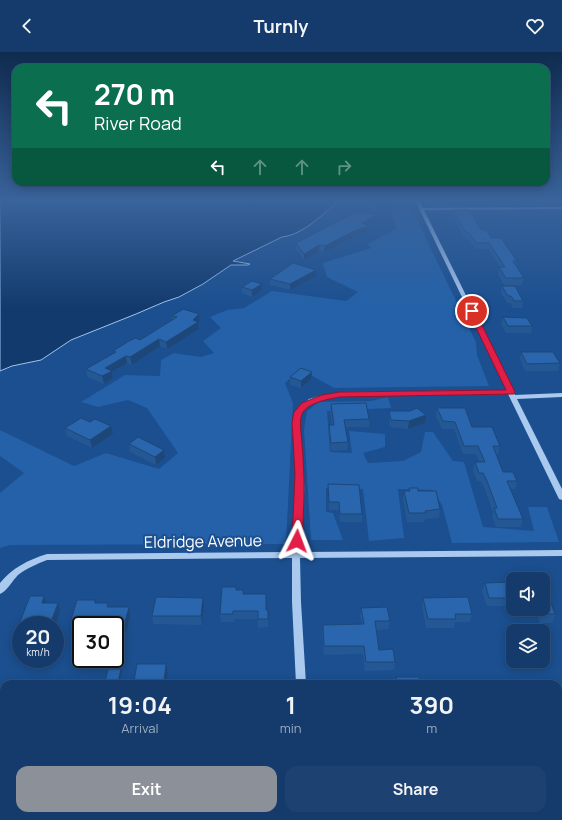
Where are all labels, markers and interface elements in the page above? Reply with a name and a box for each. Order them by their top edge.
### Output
text: Turnly [254,14,308,38]
icon: back [16,15,38,37]
icon: heart [524,15,546,37]
text: 270 m [94,75,175,113]
icon: left [28,80,80,132]
text: River Road [94,111,182,135]
icon: left [207,156,229,178]
icon: ahead [249,156,271,178]
icon: ahead [291,156,313,178]
icon: right [333,156,355,178]
pin [455,294,489,328]
icon: arrive [461,300,483,322]
position arrow [276,520,318,562]
street label: Eldridge Avenue [144,529,262,553]
map controls [506,572,550,668]
button: sound [506,572,550,616]
speed limit sign: 30 [72,616,124,668]
text: 20 [25,623,51,650]
button: layers [506,624,550,668]
text: km/h [26,645,50,659]
text: 19:04 [108,688,172,721]
text: 1 [285,688,296,721]
text: 390 [409,688,454,721]
text: Arrival [121,719,158,737]
text: min [280,719,302,737]
text: m [426,719,437,737]
button: Exit [16,766,277,812]
button: Share [285,766,546,812]

